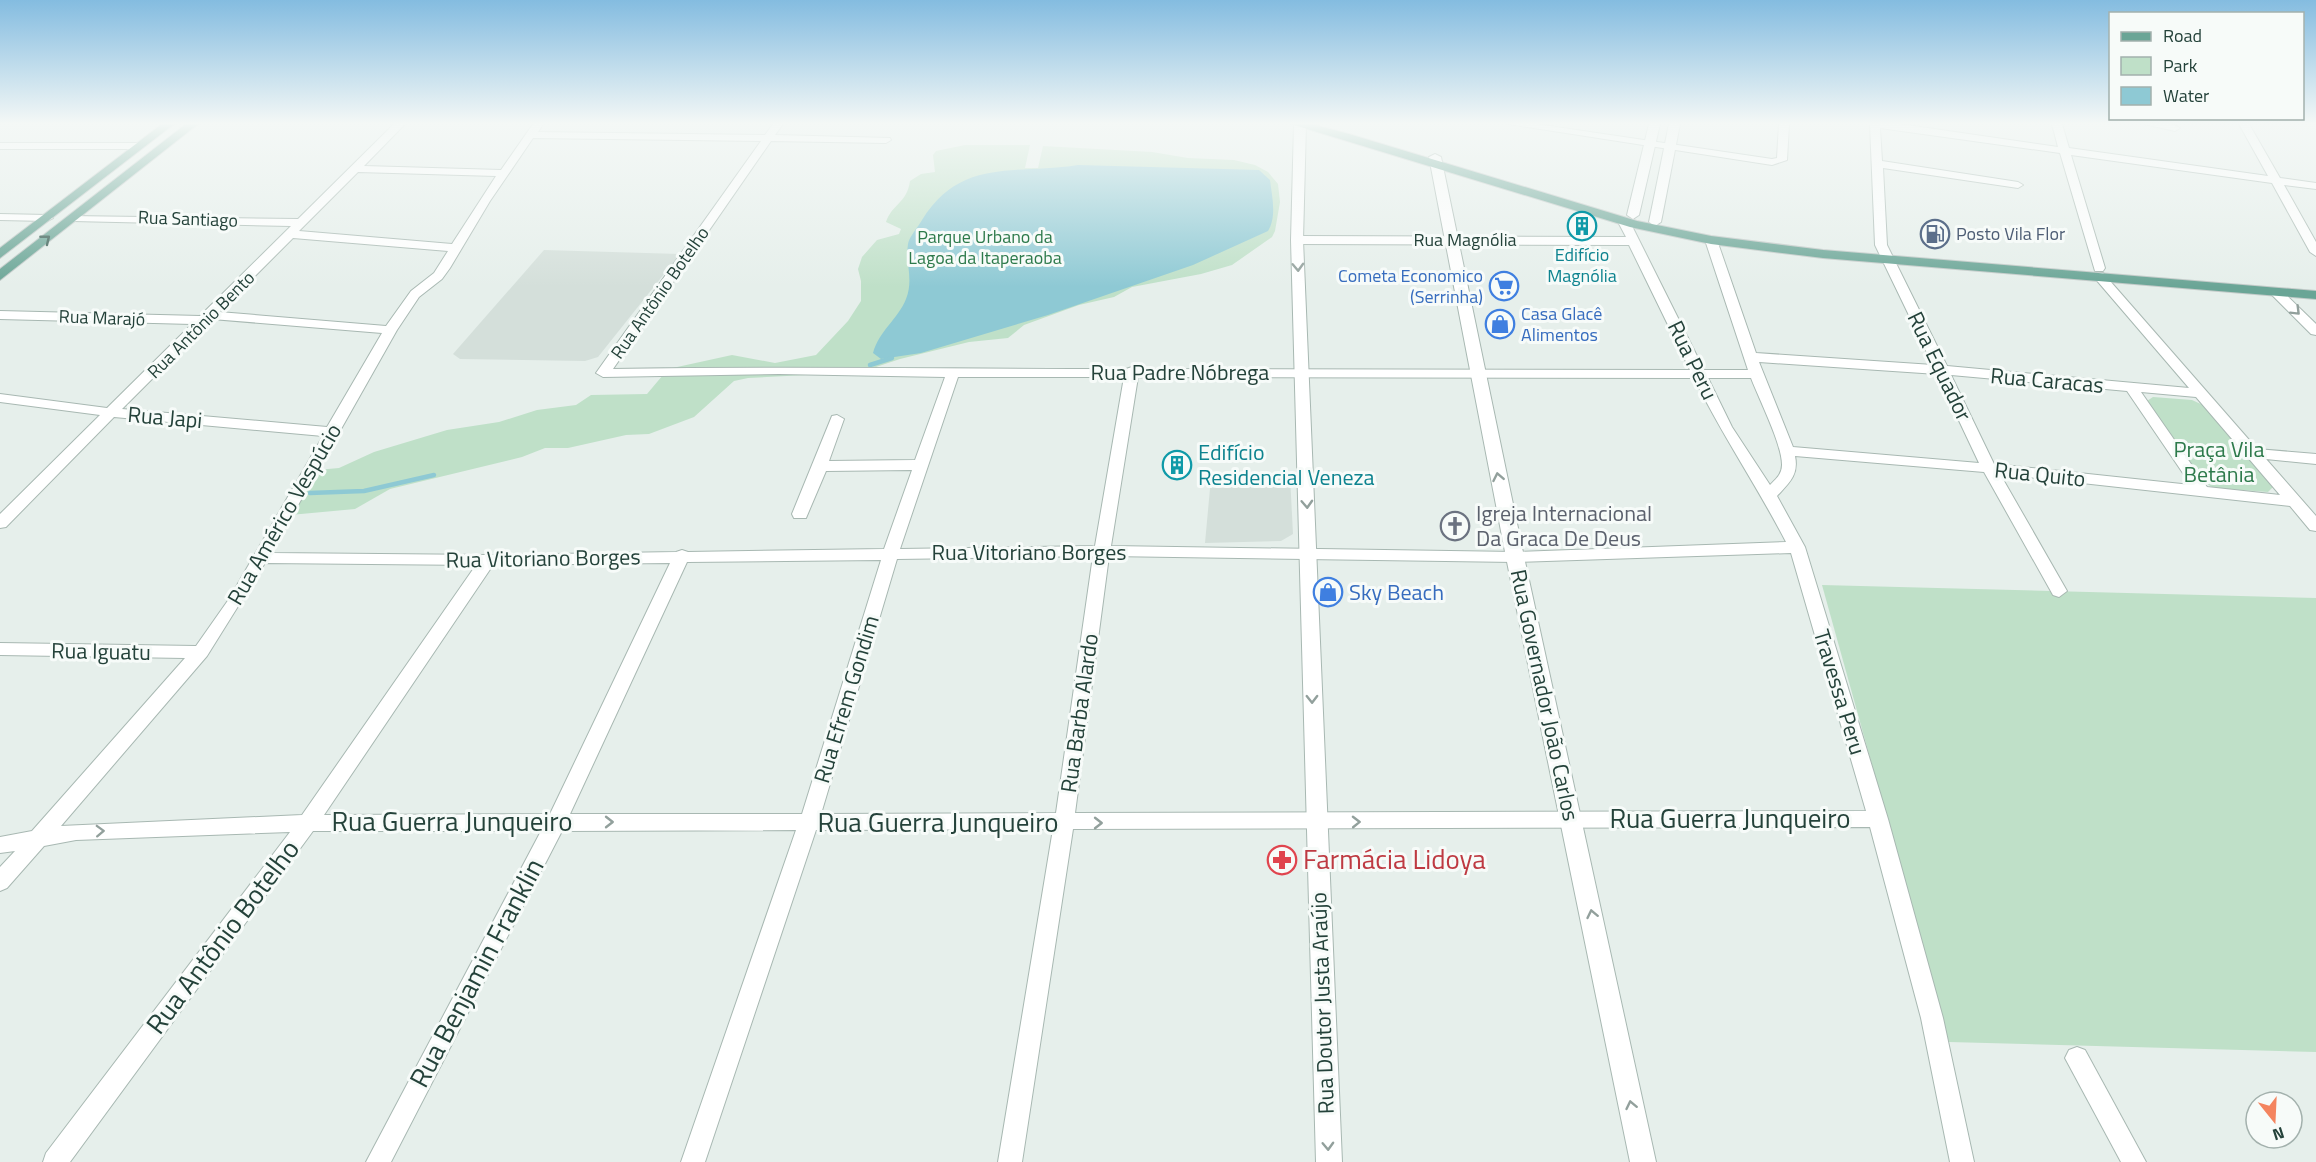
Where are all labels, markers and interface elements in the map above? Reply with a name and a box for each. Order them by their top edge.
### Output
legend [2109,12,2304,120]
text: Road [2163,22,2202,49]
text: Park [2163,52,2198,79]
text: Water [2163,82,2209,109]
street label: Rua Santiago [138,203,238,234]
building icon: Edifício Magnólia [1566,210,1598,242]
fuel station icon: Posto Vila Flor [1919,218,1951,250]
place label: Posto Vila Flor [1956,220,2065,247]
street label: Rua Antônio Botelho [604,221,715,364]
park label: Parque Urbano da Lagoa da Itaperaoba [908,223,1062,271]
street label: Rua Magnólia [1413,226,1517,253]
one-way arrow [39,236,50,247]
place label: Edifício Magnólia [1547,241,1617,289]
place label: Cometa Economico (Serrinha) [1338,262,1483,310]
one-way arrow [1292,263,1304,272]
street label: Rua Antônio Bento [141,265,261,385]
supermarket icon: Cometa Economico (Serrinha) [1488,270,1520,302]
place label: Casa Glacê Alimentos [1521,300,1602,348]
street label: Rua Marajó [58,303,146,332]
one-way arrow [2289,304,2300,315]
street label: Rua Equador [1899,305,1981,427]
shop icon: Casa Glacê Alimentos [1484,308,1516,340]
street label: Rua Peru [1659,315,1727,405]
street label: Rua Padre Nóbrega [1091,355,1269,389]
street label: Rua Caracas [1989,358,2105,402]
street label: Rua Japi [126,397,204,437]
street label: Rua Américo Vespúcio [218,417,350,611]
park label: Praça Vila Betânia [2174,432,2264,491]
place label: Edifício Residencial Veneza [1198,435,1375,494]
building icon: Edifício Residencial Veneza [1161,449,1193,481]
street label: Rua Quito [1993,452,2087,496]
one-way arrow [1492,472,1505,482]
place label: Igreja Internacional Da Graca De Deus [1476,496,1652,555]
one-way arrow [1300,500,1313,509]
church icon: Igreja Internacional Da Graca De Deus [1439,510,1471,542]
street label: Rua Vitoriano Borges [932,535,1127,569]
street label: Rua Vitoriano Borges [445,539,641,577]
street label: Rua Governador João Carlos [1502,566,1588,824]
place label: Sky Beach [1349,575,1444,609]
shop icon: Sky Beach [1312,576,1344,608]
street label: Rua Efrem Gondim [804,611,888,787]
street label: Travessa Peru [1805,625,1875,759]
street label: Rua Barba Alardo [1051,631,1107,795]
street label: Rua Iguatu [51,633,151,669]
one-way arrow [1306,695,1318,704]
street label: Rua Guerra Junqueiro [1609,797,1851,838]
street label: Rua Guerra Junqueiro [331,800,573,841]
street label: Rua Guerra Junqueiro [817,801,1059,842]
one-way arrow [605,816,614,828]
one-way arrow [1352,816,1361,828]
one-way arrow [1094,817,1103,829]
one-way arrow [95,824,104,837]
street label: Rua Antônio Botelho [135,830,309,1042]
place label: Farmácia Lidoya [1303,838,1486,879]
pharmacy icon: Farmácia Lidoya [1266,844,1298,876]
street label: Rua Benjamin Franklin [398,851,553,1094]
street label: Rua Doutor Justa Araújo [1301,891,1343,1115]
one-way arrow [1586,909,1599,919]
north arrow [2244,1090,2304,1150]
one-way arrow [1625,1100,1638,1110]
text: N [2270,1121,2288,1147]
one-way arrow [1322,1141,1335,1150]

